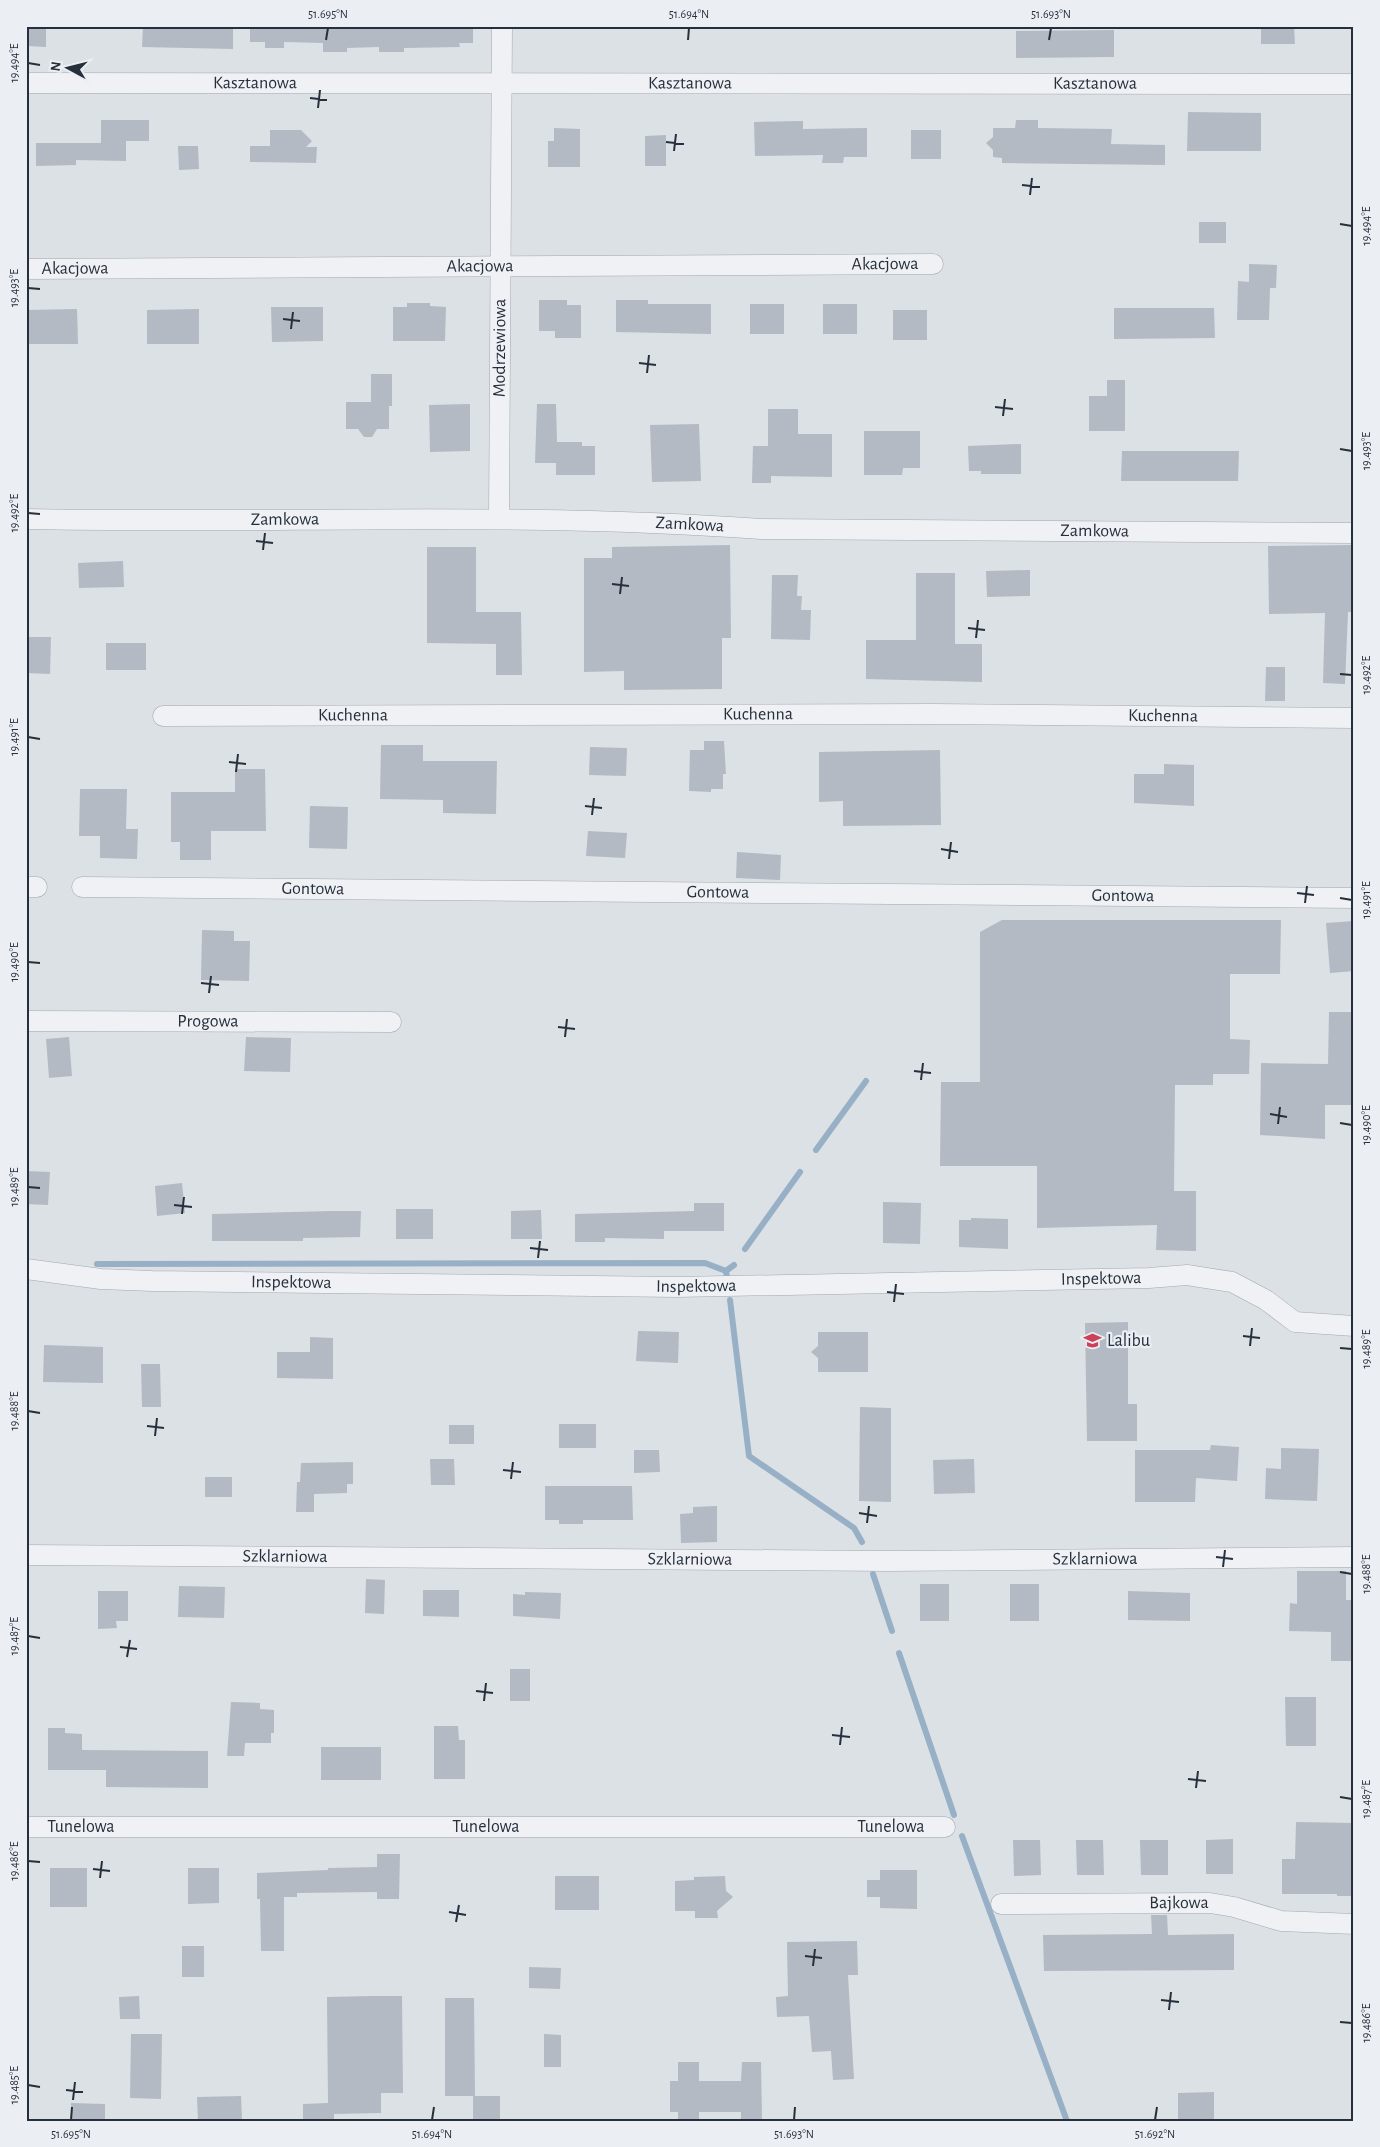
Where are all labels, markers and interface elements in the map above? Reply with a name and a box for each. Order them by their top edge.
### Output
text: 51.695°N [308,8,348,20]
text: 51.694°N [669,8,709,20]
text: 51.693°N [1031,8,1071,20]
north arrow [42,42,92,92]
text: 19.494°E [8,43,20,83]
text: N [49,61,64,72]
street label: Kasztanowa [213,74,297,92]
street label: Kasztanowa [648,74,732,93]
street label: Kasztanowa [1053,75,1137,93]
text: 19.494°E [1360,206,1372,246]
street label: Akacjowa [851,255,919,273]
street label: Akacjowa [446,257,514,276]
street label: Akacjowa [41,260,109,278]
text: 19.493°E [8,269,20,307]
street label: Modrzewiowa [491,299,509,397]
text: 19.493°E [1360,432,1372,470]
text: 19.492°E [8,493,20,532]
street label: Zamkowa [251,511,319,529]
street label: Zamkowa [655,514,725,536]
street label: Zamkowa [1060,522,1129,540]
text: 19.492°E [1360,655,1372,694]
street label: Kuchenna [723,705,793,724]
street label: Kuchenna [318,706,388,725]
street label: Kuchenna [1128,707,1198,726]
text: 19.491°E [8,718,20,756]
street label: Gontowa [282,880,344,898]
text: 19.491°E [1360,881,1372,919]
street label: Gontowa [687,883,749,902]
street label: Gontowa [1092,887,1154,905]
text: 19.490°E [8,942,20,982]
street label: Progowa [177,1012,239,1031]
text: 19.490°E [1360,1105,1372,1145]
text: 19.489°E [8,1167,20,1206]
street label: Inspektowa [1061,1269,1142,1289]
street label: Inspektowa [251,1273,332,1292]
street label: Inspektowa [656,1277,737,1296]
text: 19.489°E [1360,1329,1372,1368]
school or university icon: Lalibu [1083,1331,1103,1351]
place label: Lalibu [1107,1332,1150,1350]
text: 19.488°E [8,1391,20,1430]
street label: Szklarniowa [242,1548,328,1566]
street label: Szklarniowa [647,1550,733,1569]
street label: Szklarniowa [1052,1550,1138,1569]
text: 19.488°E [1360,1554,1372,1593]
text: 19.487°E [8,1617,20,1655]
text: 19.487°E [1360,1780,1372,1818]
street label: Tunelowa [47,1818,115,1836]
street label: Tunelowa [452,1818,520,1836]
street label: Tunelowa [857,1818,925,1836]
text: 19.486°E [8,1841,20,1880]
street label: Bajkowa [1149,1894,1209,1912]
text: 19.486°E [1360,2003,1372,2042]
text: 19.485°E [8,2066,20,2104]
text: 51.695°N [51,2128,91,2140]
text: 51.694°N [412,2128,452,2140]
text: 51.693°N [774,2128,814,2140]
text: 51.692°N [1135,2128,1175,2140]

